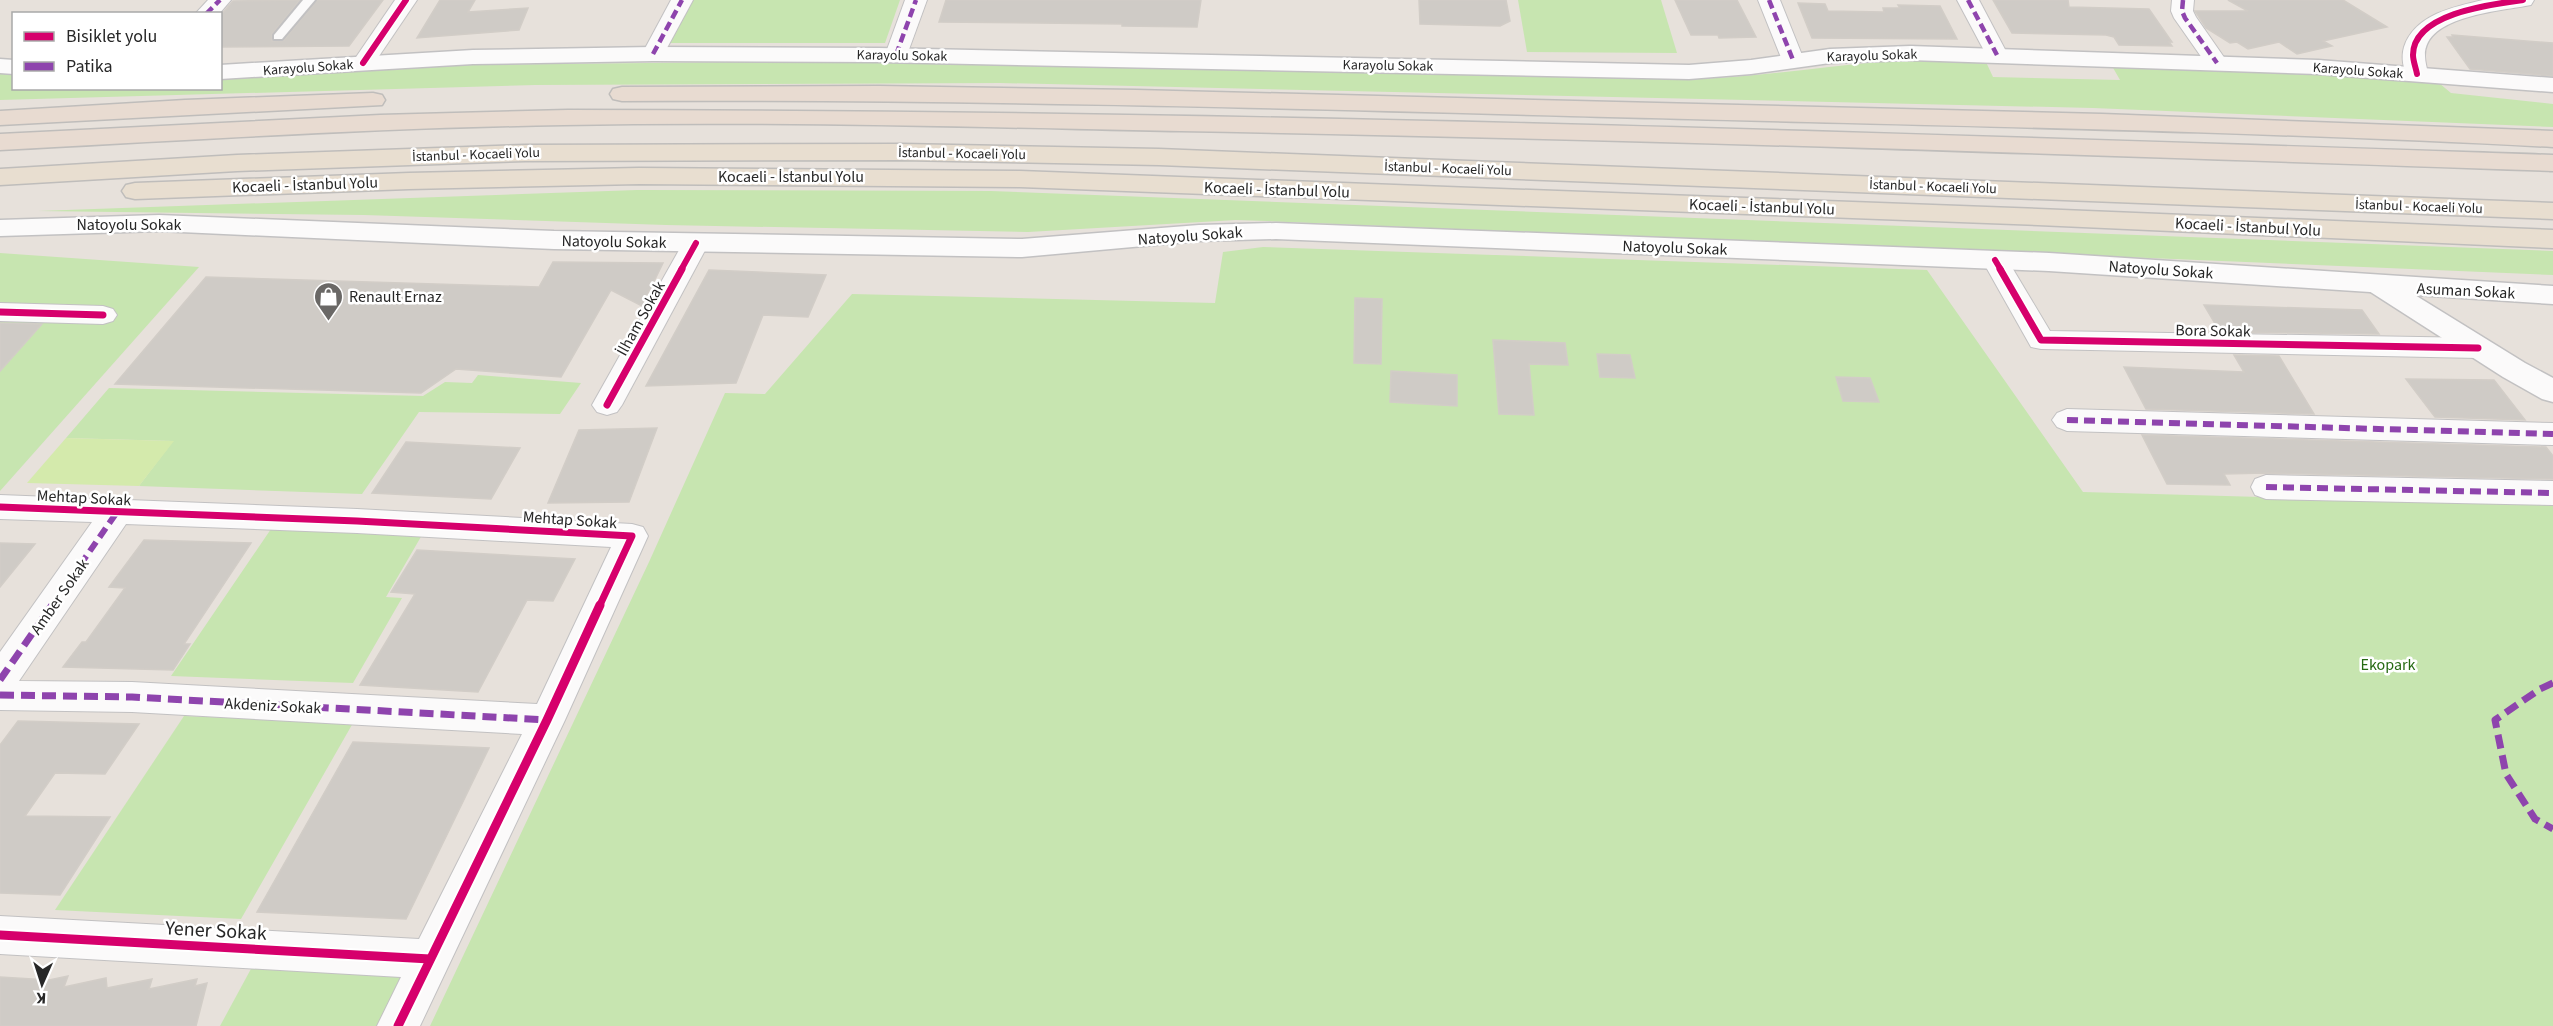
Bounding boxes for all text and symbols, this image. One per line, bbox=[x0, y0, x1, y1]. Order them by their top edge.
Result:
legend bbox=[12, 12, 222, 90]
text: Bisiklet yolu bbox=[66, 24, 157, 49]
street label: Karayolu Sokak bbox=[1826, 44, 1918, 68]
street label: Karayolu Sokak bbox=[856, 45, 948, 67]
text: Patika bbox=[66, 54, 113, 79]
street label: Karayolu Sokak bbox=[262, 55, 354, 81]
street label: Karayolu Sokak bbox=[1342, 55, 1434, 77]
street label: Karayolu Sokak bbox=[2312, 58, 2404, 84]
street label: İstanbul - Kocaeli Yolu bbox=[412, 143, 540, 167]
street label: İstanbul - Kocaeli Yolu bbox=[898, 143, 1026, 165]
street label: İstanbul - Kocaeli Yolu bbox=[1384, 157, 1512, 181]
street label: Kocaeli - İstanbul Yolu bbox=[718, 166, 864, 188]
street label: Kocaeli - İstanbul Yolu bbox=[232, 171, 378, 199]
street label: İstanbul - Kocaeli Yolu bbox=[1869, 175, 1997, 199]
street label: Kocaeli - İstanbul Yolu bbox=[1204, 176, 1350, 204]
street label: Kocaeli - İstanbul Yolu bbox=[1689, 193, 1835, 221]
street label: İstanbul - Kocaeli Yolu bbox=[2355, 195, 2483, 219]
street label: Kocaeli - İstanbul Yolu bbox=[2174, 212, 2321, 242]
street label: Natoyolu Sokak bbox=[76, 214, 182, 236]
street label: Natoyolu Sokak bbox=[1137, 221, 1243, 251]
street label: Natoyolu Sokak bbox=[561, 230, 667, 254]
street label: Natoyolu Sokak bbox=[1622, 235, 1728, 261]
street label: Natoyolu Sokak bbox=[2108, 255, 2214, 285]
street label: İlham Sokak bbox=[611, 277, 671, 360]
street label: Asuman Sokak bbox=[2416, 277, 2516, 305]
shop icon: Renault Ernaz bbox=[312, 280, 344, 322]
place label: Renault Ernaz bbox=[349, 286, 442, 308]
street label: Bora Sokak bbox=[2175, 319, 2251, 343]
street label: Mehtap Sokak bbox=[36, 485, 132, 511]
street label: Mehtap Sokak bbox=[522, 506, 618, 534]
street label: Amber Sokak bbox=[25, 554, 94, 639]
park label: Ekopark bbox=[2361, 654, 2416, 676]
street label: Akdeniz Sokak bbox=[224, 692, 322, 720]
street label: Yener Sokak bbox=[163, 914, 268, 948]
north arrow bbox=[12, 954, 72, 1014]
text: K bbox=[36, 987, 47, 1009]

